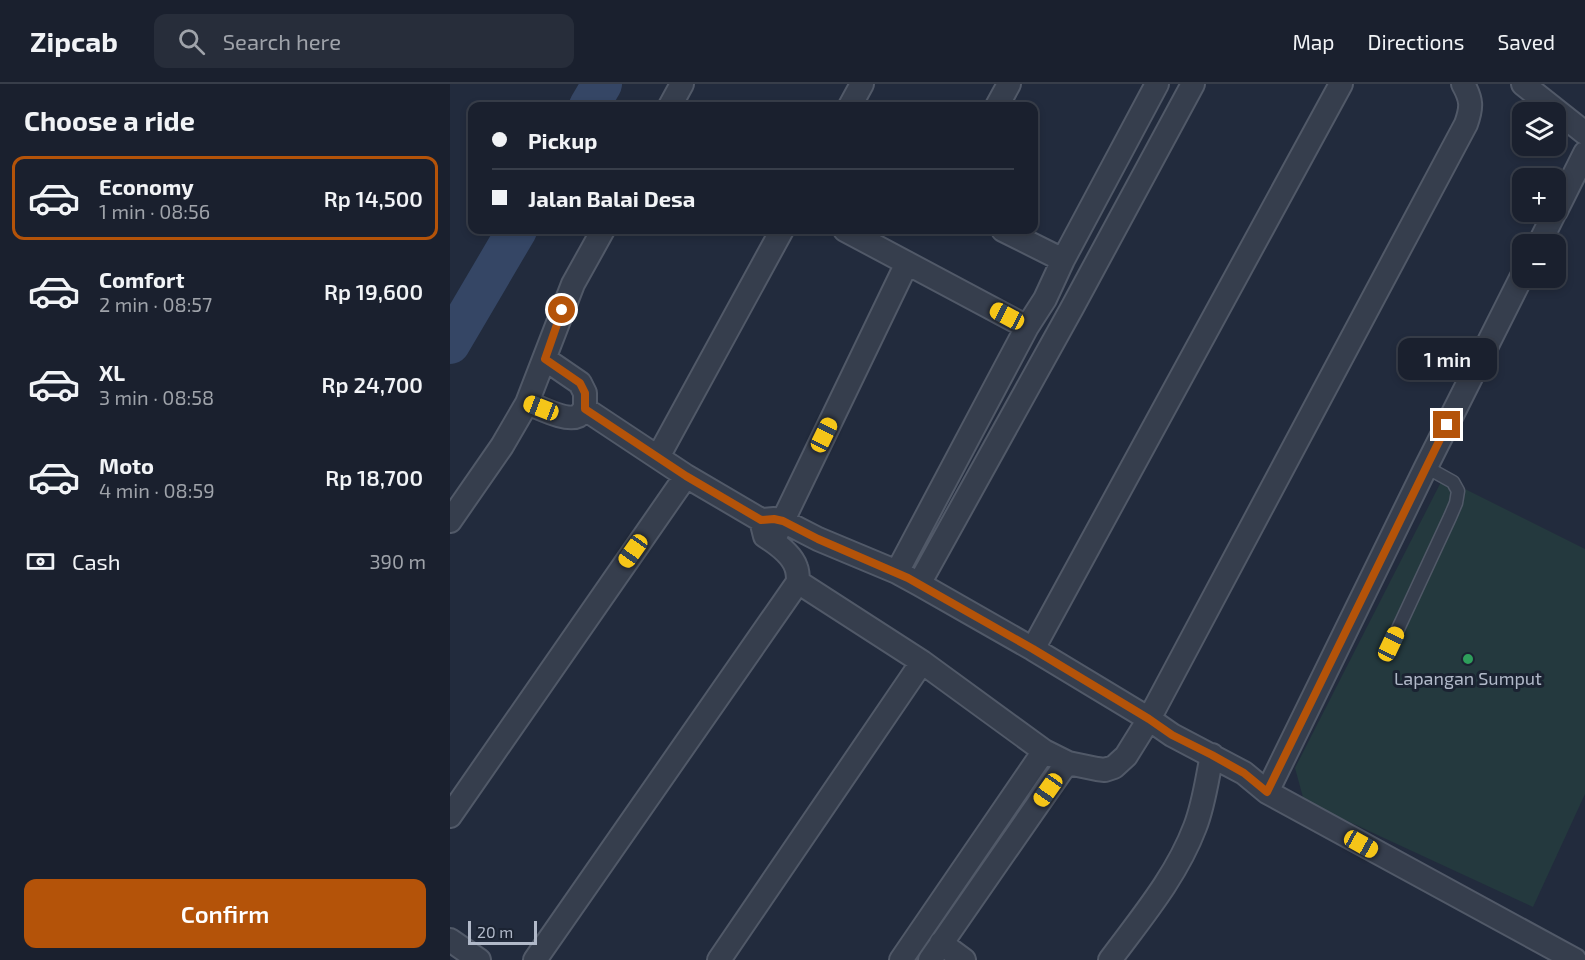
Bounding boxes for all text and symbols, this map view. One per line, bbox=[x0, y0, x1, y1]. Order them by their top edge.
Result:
search box bbox=[154, 14, 574, 68]
text: Zipcab bbox=[30, 24, 118, 58]
icon: search bbox=[175, 25, 208, 58]
text: Search here bbox=[223, 28, 341, 54]
text: Map bbox=[1292, 29, 1335, 54]
text: Directions bbox=[1368, 29, 1464, 54]
text: Saved bbox=[1497, 29, 1555, 54]
map controls bbox=[1512, 102, 1566, 288]
button: layers bbox=[1512, 102, 1566, 156]
text: Choose a ride bbox=[24, 104, 195, 136]
text: Pickup bbox=[528, 127, 597, 153]
button: + bbox=[1512, 168, 1566, 222]
icon: car bbox=[27, 171, 81, 225]
text: Economy bbox=[99, 173, 194, 199]
text: Rp 14,500 bbox=[324, 185, 423, 211]
text: Jalan Balai Desa bbox=[528, 185, 695, 211]
text: 1 min · 08:56 bbox=[99, 199, 210, 223]
button: − bbox=[1512, 234, 1566, 288]
icon: car bbox=[27, 264, 81, 318]
text: Comfort bbox=[99, 266, 184, 292]
text: Rp 19,600 bbox=[324, 278, 423, 304]
text: 2 min · 08:57 bbox=[99, 292, 212, 316]
route start bbox=[548, 296, 575, 323]
car bbox=[987, 300, 1027, 332]
callout: 1 min bbox=[1398, 338, 1496, 380]
text: 1 min bbox=[1424, 347, 1471, 371]
icon: car bbox=[27, 357, 81, 411]
text: XL bbox=[99, 359, 125, 385]
text: Rp 24,700 bbox=[322, 371, 423, 397]
text: 3 min · 08:58 bbox=[99, 385, 214, 409]
car bbox=[521, 393, 561, 423]
route end bbox=[1433, 411, 1460, 438]
car bbox=[808, 415, 840, 455]
icon: car bbox=[27, 450, 81, 504]
text: Moto bbox=[99, 452, 154, 478]
text: Rp 18,700 bbox=[325, 464, 423, 490]
text: 4 min · 08:59 bbox=[99, 478, 215, 502]
car bbox=[615, 531, 651, 571]
icon: cash bbox=[24, 545, 57, 578]
text: Cash bbox=[72, 548, 121, 574]
text: 390 m bbox=[369, 549, 426, 573]
car bbox=[1375, 624, 1407, 664]
marker: Lapangan Sumput bbox=[1461, 652, 1475, 666]
place label: Lapangan Sumput bbox=[1394, 667, 1542, 689]
car bbox=[1030, 770, 1066, 810]
car bbox=[1341, 827, 1381, 861]
button: Confirm bbox=[24, 879, 426, 948]
scale bar bbox=[468, 918, 537, 946]
text: 20 m bbox=[477, 922, 513, 941]

